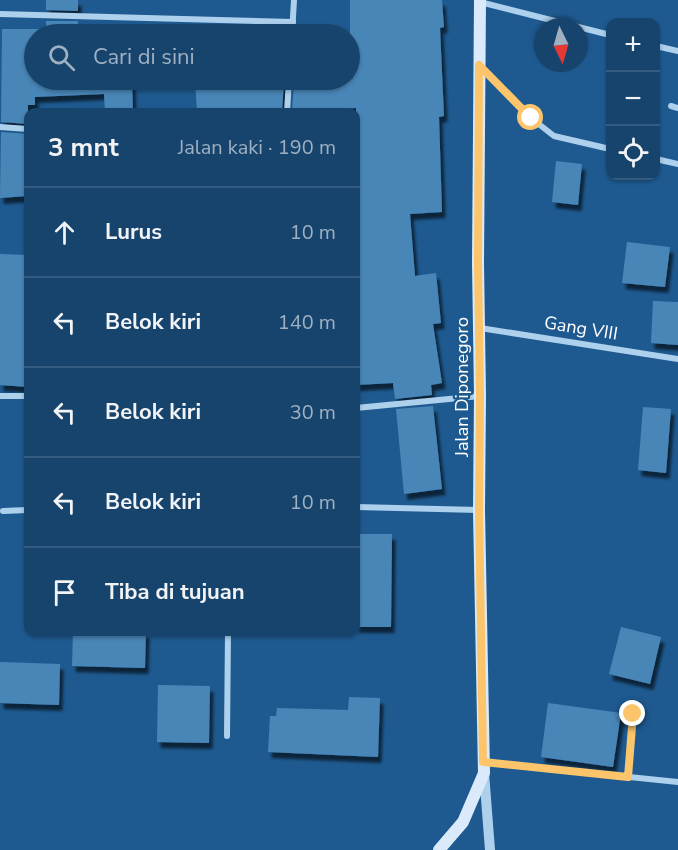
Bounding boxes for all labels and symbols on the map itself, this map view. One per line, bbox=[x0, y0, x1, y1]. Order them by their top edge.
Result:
north arrow bbox=[534, 18, 588, 72]
route start bbox=[517, 104, 543, 130]
street label: Gang VIII bbox=[542, 310, 620, 346]
street label: Jalan Diponegoro bbox=[450, 317, 474, 458]
route end bbox=[619, 700, 645, 726]

